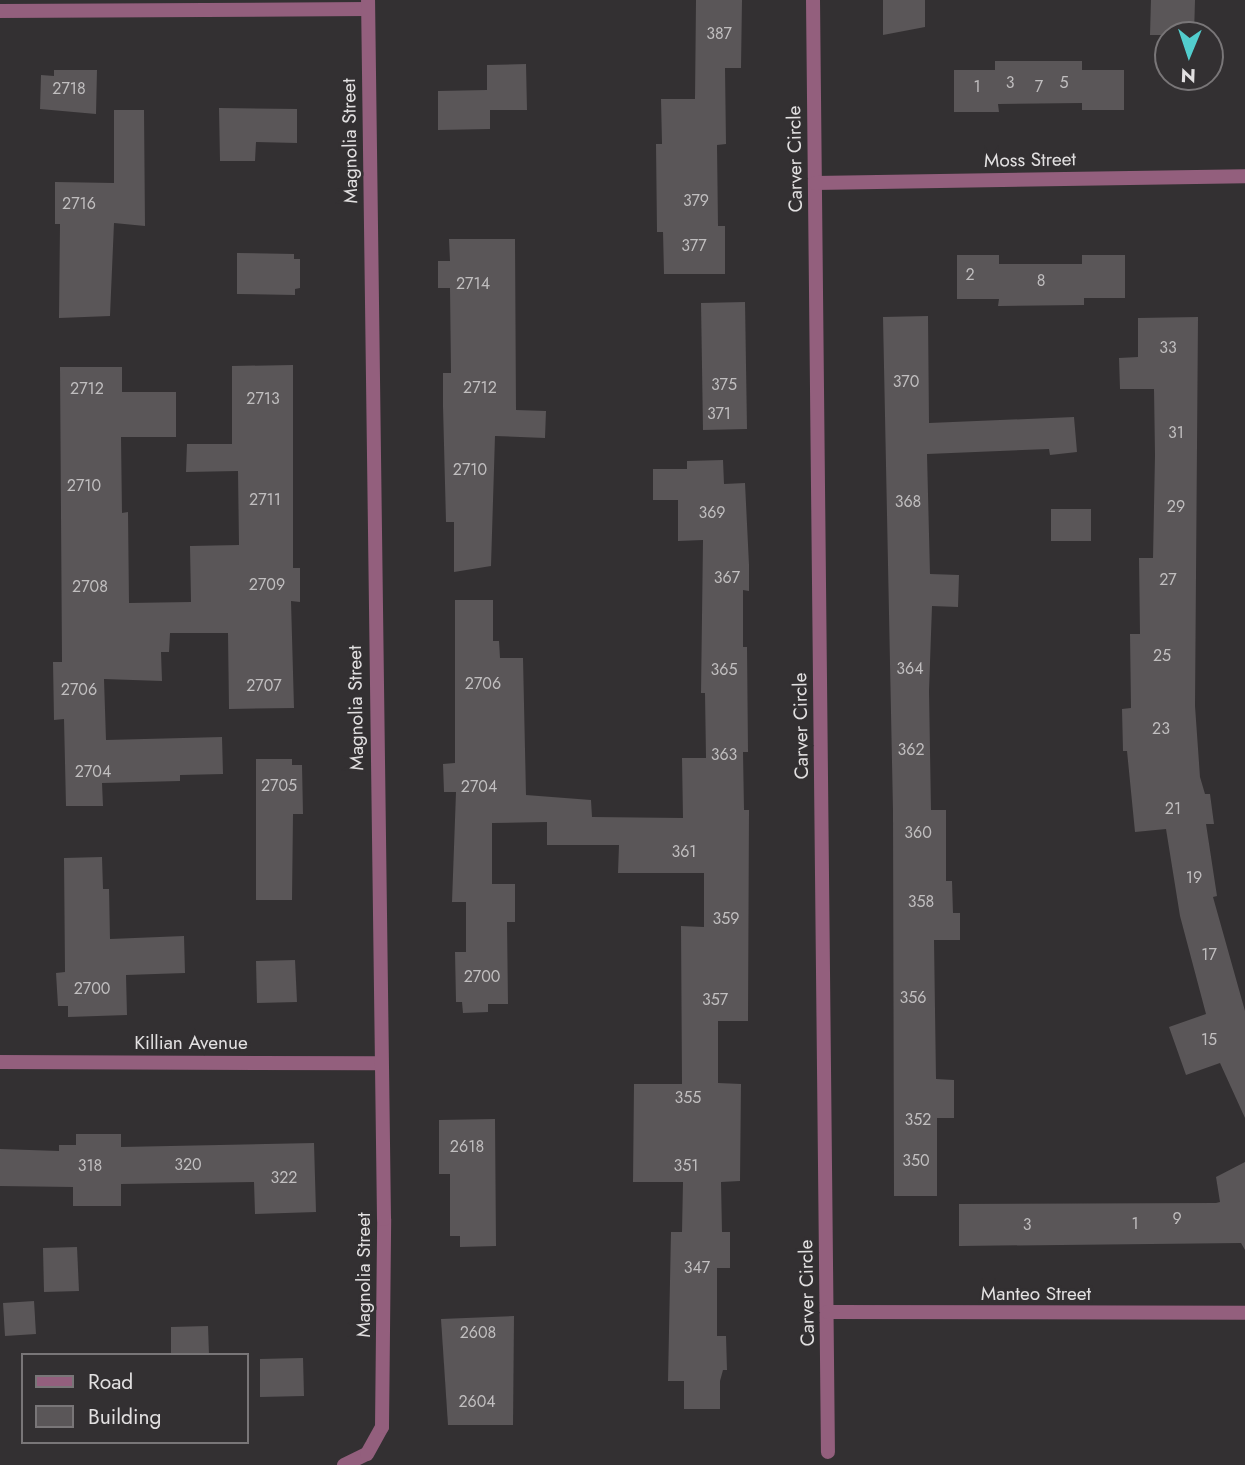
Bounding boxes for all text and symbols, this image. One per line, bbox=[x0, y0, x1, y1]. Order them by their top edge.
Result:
north arrow bbox=[1154, 21, 1224, 91]
house number: 387 bbox=[706, 24, 732, 44]
text: N bbox=[1180, 62, 1196, 89]
house number: 3 bbox=[1006, 73, 1014, 93]
house number: 5 bbox=[1059, 73, 1069, 93]
house number: 1 bbox=[973, 77, 981, 97]
house number: 7 bbox=[1035, 77, 1043, 97]
street label: Magnolia Street bbox=[338, 78, 362, 204]
house number: 2718 bbox=[52, 79, 86, 99]
street label: Carver Circle bbox=[783, 105, 807, 213]
street label: Moss Street bbox=[984, 148, 1076, 172]
house number: 379 bbox=[683, 191, 709, 211]
house number: 2716 bbox=[62, 194, 96, 214]
house number: 377 bbox=[681, 236, 707, 256]
house number: 2 bbox=[965, 265, 975, 285]
house number: 8 bbox=[1037, 271, 1045, 291]
house number: 2714 bbox=[456, 274, 490, 294]
house number: 33 bbox=[1159, 338, 1177, 358]
house number: 370 bbox=[893, 372, 919, 392]
house number: 375 bbox=[711, 375, 737, 395]
house number: 2712 bbox=[463, 378, 497, 398]
house number: 2712 bbox=[70, 379, 104, 399]
house number: 2713 bbox=[246, 389, 280, 409]
house number: 371 bbox=[707, 404, 731, 424]
house number: 31 bbox=[1168, 423, 1184, 443]
house number: 2710 bbox=[453, 460, 487, 480]
house number: 2710 bbox=[67, 476, 101, 496]
house number: 2711 bbox=[249, 490, 281, 510]
house number: 368 bbox=[895, 492, 921, 512]
house number: 29 bbox=[1167, 497, 1185, 517]
house number: 369 bbox=[698, 503, 726, 523]
house number: 367 bbox=[714, 568, 740, 588]
house number: 27 bbox=[1159, 570, 1177, 590]
house number: 2709 bbox=[249, 575, 285, 595]
house number: 2708 bbox=[72, 577, 108, 597]
street label: Magnolia Street bbox=[344, 645, 368, 771]
house number: 25 bbox=[1153, 646, 1171, 666]
house number: 364 bbox=[896, 659, 924, 679]
house number: 365 bbox=[711, 660, 737, 680]
street label: Carver Circle bbox=[789, 672, 813, 780]
house number: 2706 bbox=[465, 674, 501, 694]
house number: 2707 bbox=[246, 676, 282, 696]
house number: 2706 bbox=[61, 680, 97, 700]
house number: 23 bbox=[1152, 719, 1170, 739]
house number: 362 bbox=[897, 740, 925, 760]
house number: 363 bbox=[711, 745, 737, 765]
house number: 2704 bbox=[75, 762, 111, 782]
house number: 2705 bbox=[261, 776, 297, 796]
house number: 2704 bbox=[461, 777, 497, 797]
house number: 21 bbox=[1165, 799, 1181, 819]
house number: 360 bbox=[904, 823, 932, 843]
house number: 361 bbox=[671, 842, 697, 862]
house number: 19 bbox=[1186, 868, 1202, 888]
house number: 358 bbox=[908, 892, 934, 912]
house number: 359 bbox=[713, 909, 739, 929]
house number: 17 bbox=[1201, 945, 1217, 965]
house number: 2700 bbox=[464, 967, 500, 987]
house number: 2700 bbox=[74, 979, 110, 999]
house number: 356 bbox=[900, 988, 926, 1008]
house number: 357 bbox=[702, 990, 728, 1010]
house number: 15 bbox=[1201, 1030, 1217, 1050]
street label: Killian Avenue bbox=[134, 1032, 248, 1054]
house number: 355 bbox=[675, 1088, 701, 1108]
house number: 352 bbox=[905, 1110, 931, 1130]
house number: 2618 bbox=[450, 1137, 484, 1157]
house number: 350 bbox=[902, 1151, 930, 1171]
house number: 320 bbox=[174, 1155, 202, 1175]
house number: 318 bbox=[78, 1156, 102, 1176]
house number: 351 bbox=[674, 1156, 698, 1176]
house number: 322 bbox=[271, 1168, 297, 1188]
house number: 9 bbox=[1172, 1209, 1182, 1229]
street label: Magnolia Street bbox=[353, 1212, 375, 1338]
house number: 1 bbox=[1131, 1214, 1139, 1234]
house number: 3 bbox=[1023, 1215, 1031, 1235]
street label: Carver Circle bbox=[795, 1239, 819, 1347]
house number: 347 bbox=[684, 1258, 710, 1278]
street label: Manteo Street bbox=[981, 1283, 1091, 1305]
house number: 2608 bbox=[460, 1323, 496, 1343]
legend bbox=[21, 1353, 248, 1444]
text: Road bbox=[88, 1367, 133, 1397]
house number: 2604 bbox=[458, 1392, 496, 1412]
text: Building bbox=[88, 1402, 161, 1432]

